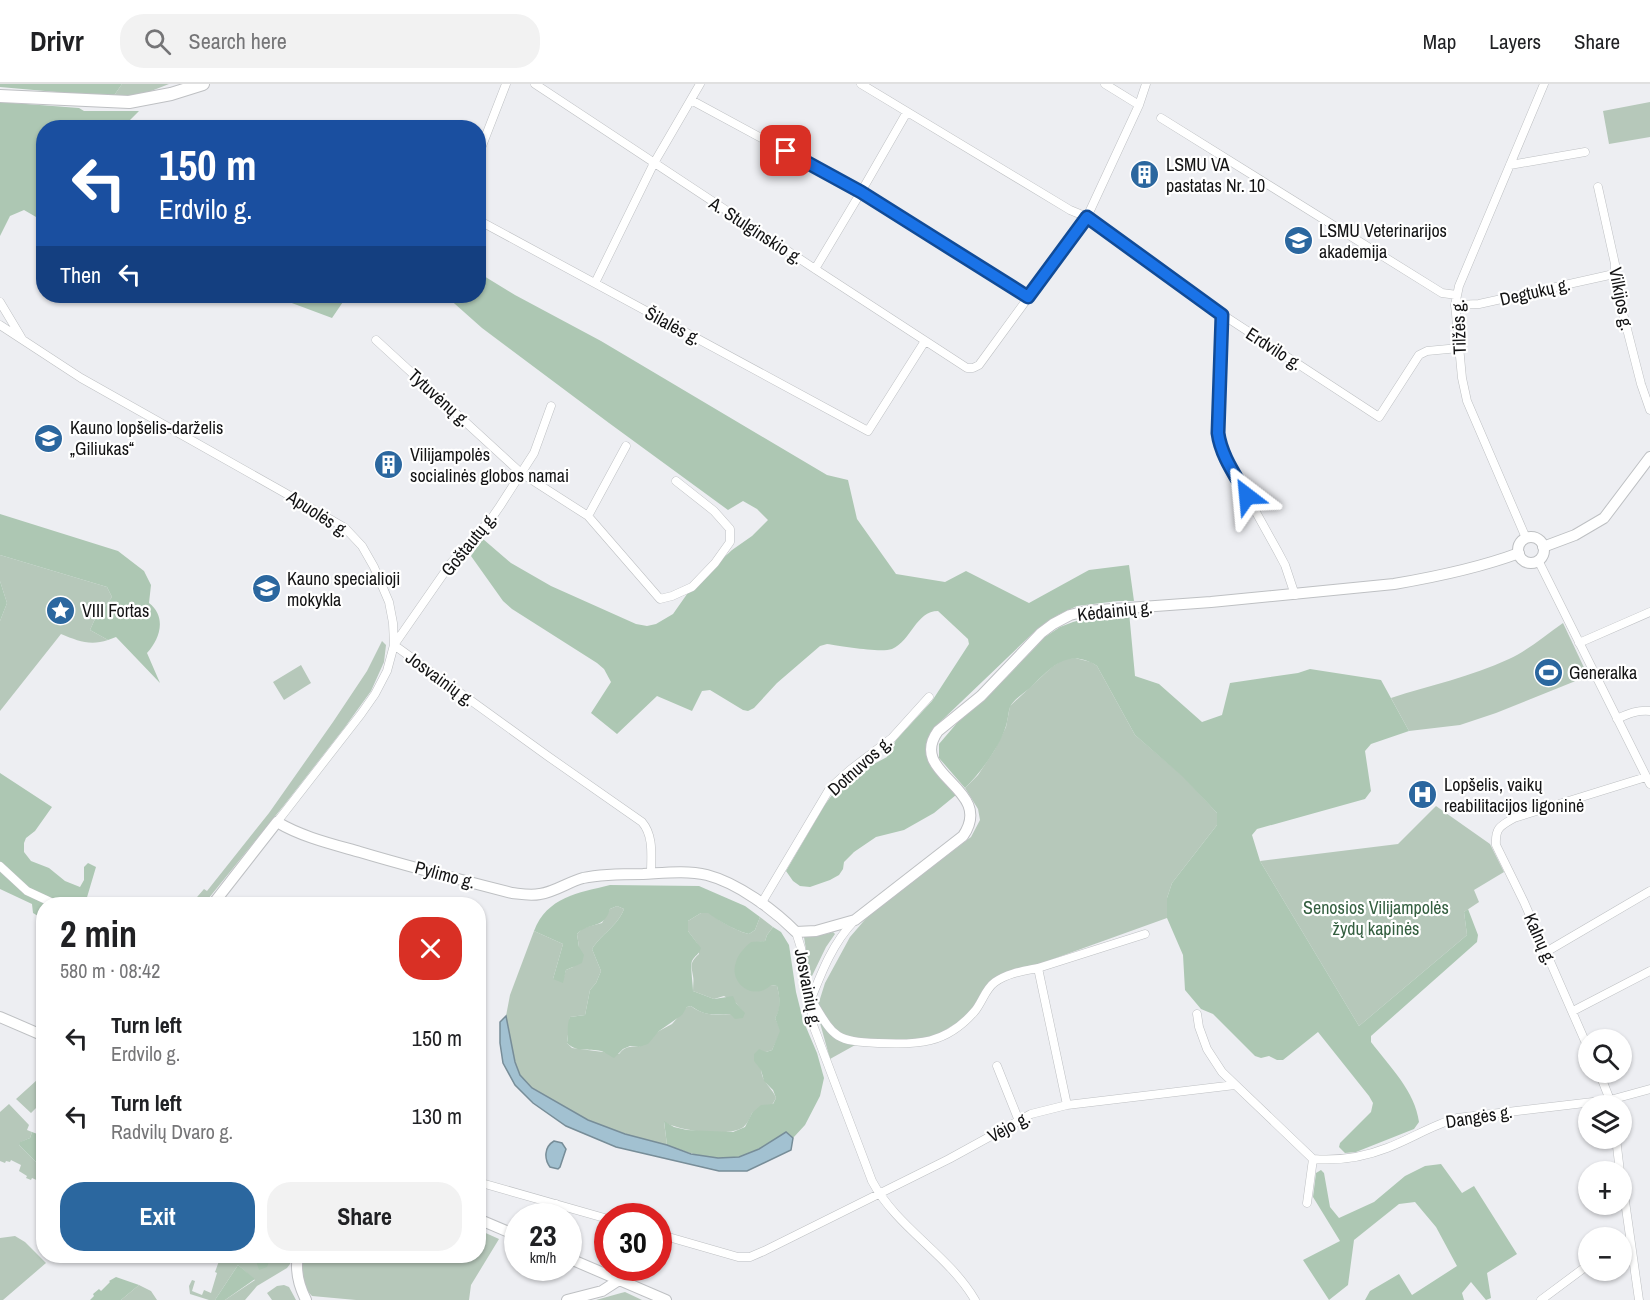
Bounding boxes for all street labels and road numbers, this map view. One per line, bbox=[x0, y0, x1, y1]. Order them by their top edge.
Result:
street label: A. Stulginskio g. bbox=[704, 190, 808, 270]
street label: Vilkijos g. bbox=[1603, 265, 1640, 333]
street label: Degtukų g. bbox=[1497, 271, 1572, 312]
street label: Tilžės g. bbox=[1445, 299, 1472, 355]
street label: Šilalės g. bbox=[641, 300, 706, 351]
street label: Erdvilo g. bbox=[1241, 321, 1307, 376]
street label: Tytuvėnų g. bbox=[403, 363, 476, 432]
street label: Apuolės g. bbox=[281, 484, 354, 543]
street label: Goštautų g. bbox=[435, 506, 502, 581]
street label: Kėdainių g. bbox=[1076, 594, 1154, 627]
street label: Josvainių g. bbox=[401, 645, 480, 712]
street label: Dotnuvos g. bbox=[822, 730, 897, 801]
street label: Pylimo g. bbox=[412, 854, 478, 895]
street label: Kalnų g. bbox=[1518, 909, 1563, 969]
street label: Josvainių g. bbox=[789, 946, 828, 1029]
street label: Dangės g. bbox=[1444, 1099, 1514, 1134]
street label: Vėjo g. bbox=[983, 1105, 1035, 1148]

